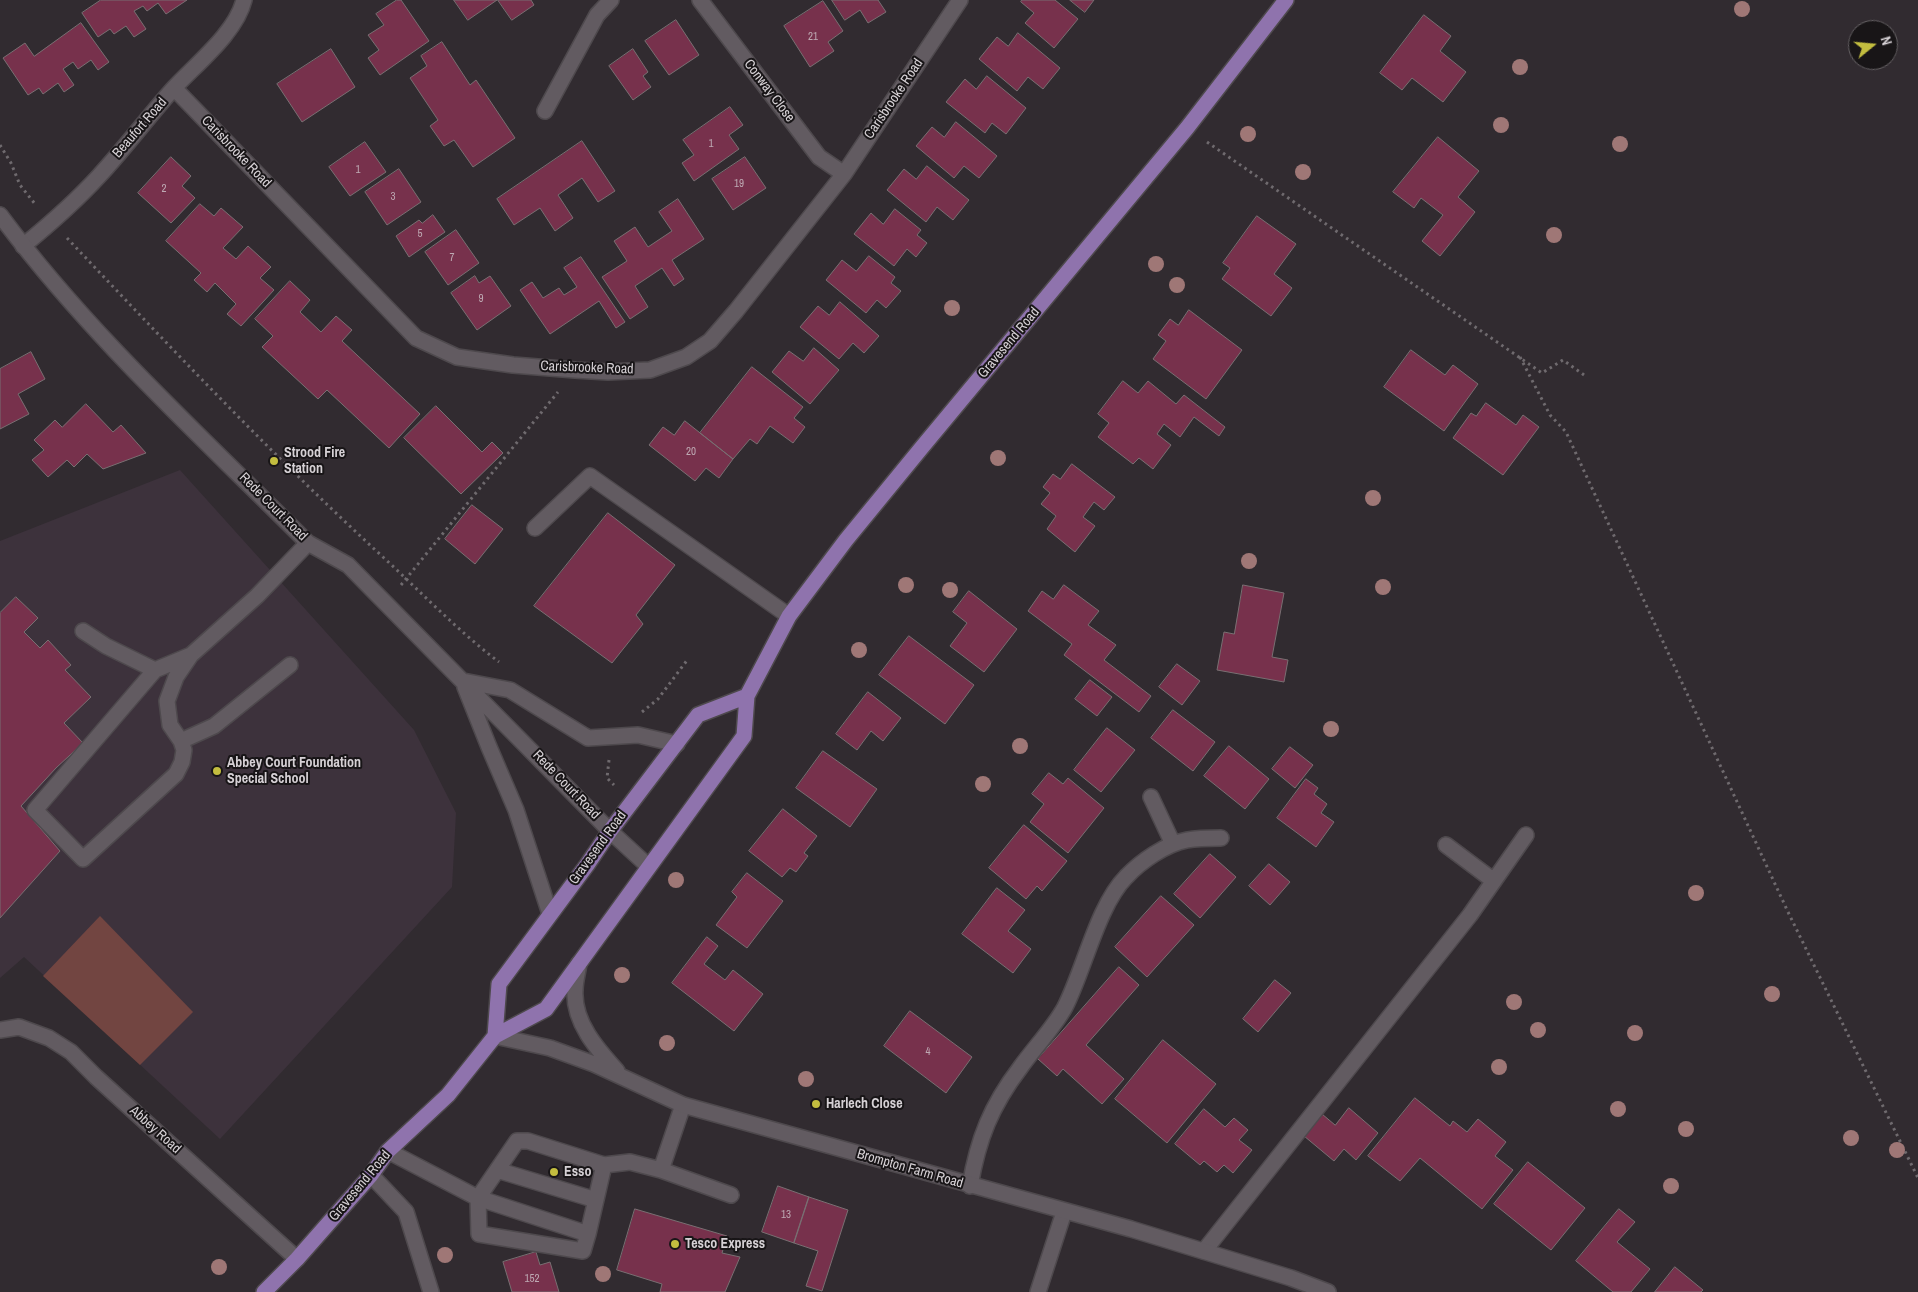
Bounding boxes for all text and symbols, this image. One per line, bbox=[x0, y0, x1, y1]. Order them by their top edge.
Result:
north arrow bbox=[1848, 20, 1898, 70]
house number: 21 bbox=[808, 30, 818, 44]
text: N bbox=[1877, 34, 1896, 47]
street label: Conway Close bbox=[740, 56, 798, 126]
street label: Carisbrooke Road bbox=[861, 56, 927, 142]
street label: Beaufort Road bbox=[109, 95, 171, 161]
street label: Carisbrooke Road bbox=[198, 113, 274, 191]
house number: 1 bbox=[708, 137, 714, 151]
house number: 1 bbox=[355, 163, 361, 177]
house number: 19 bbox=[734, 177, 744, 191]
house number: 2 bbox=[161, 182, 167, 196]
house number: 3 bbox=[390, 190, 396, 204]
house number: 5 bbox=[417, 227, 423, 241]
house number: 7 bbox=[449, 251, 455, 265]
house number: 9 bbox=[478, 292, 484, 306]
street label: Gravesend Road bbox=[975, 304, 1043, 382]
street label: Carisbrooke Road bbox=[540, 358, 634, 378]
place label: Strood Fire Station bbox=[284, 445, 345, 478]
house number: 20 bbox=[686, 445, 696, 459]
marker: Strood Fire Station bbox=[268, 455, 280, 467]
street label: Rede Court Road bbox=[235, 469, 311, 545]
street label: Rede Court Road bbox=[529, 747, 603, 823]
place label: Abbey Court Foundation Special School bbox=[227, 755, 361, 788]
marker: Abbey Court Foundation Special School bbox=[211, 765, 223, 777]
street label: Gravesend Road bbox=[566, 808, 630, 888]
house number: 4 bbox=[925, 1045, 931, 1059]
place label: Harlech Close bbox=[826, 1096, 903, 1112]
marker: Harlech Close bbox=[810, 1098, 822, 1110]
street label: Abbey Road bbox=[126, 1103, 184, 1157]
street label: Brompton Farm Road bbox=[855, 1146, 965, 1192]
street label: Gravesend Road bbox=[326, 1147, 394, 1225]
place label: Esso bbox=[564, 1164, 591, 1180]
marker: Esso bbox=[548, 1166, 560, 1178]
house number: 13 bbox=[781, 1208, 791, 1222]
place label: Tesco Express bbox=[685, 1236, 765, 1252]
marker: Tesco Express bbox=[669, 1238, 681, 1250]
house number: 152 bbox=[524, 1272, 540, 1286]

